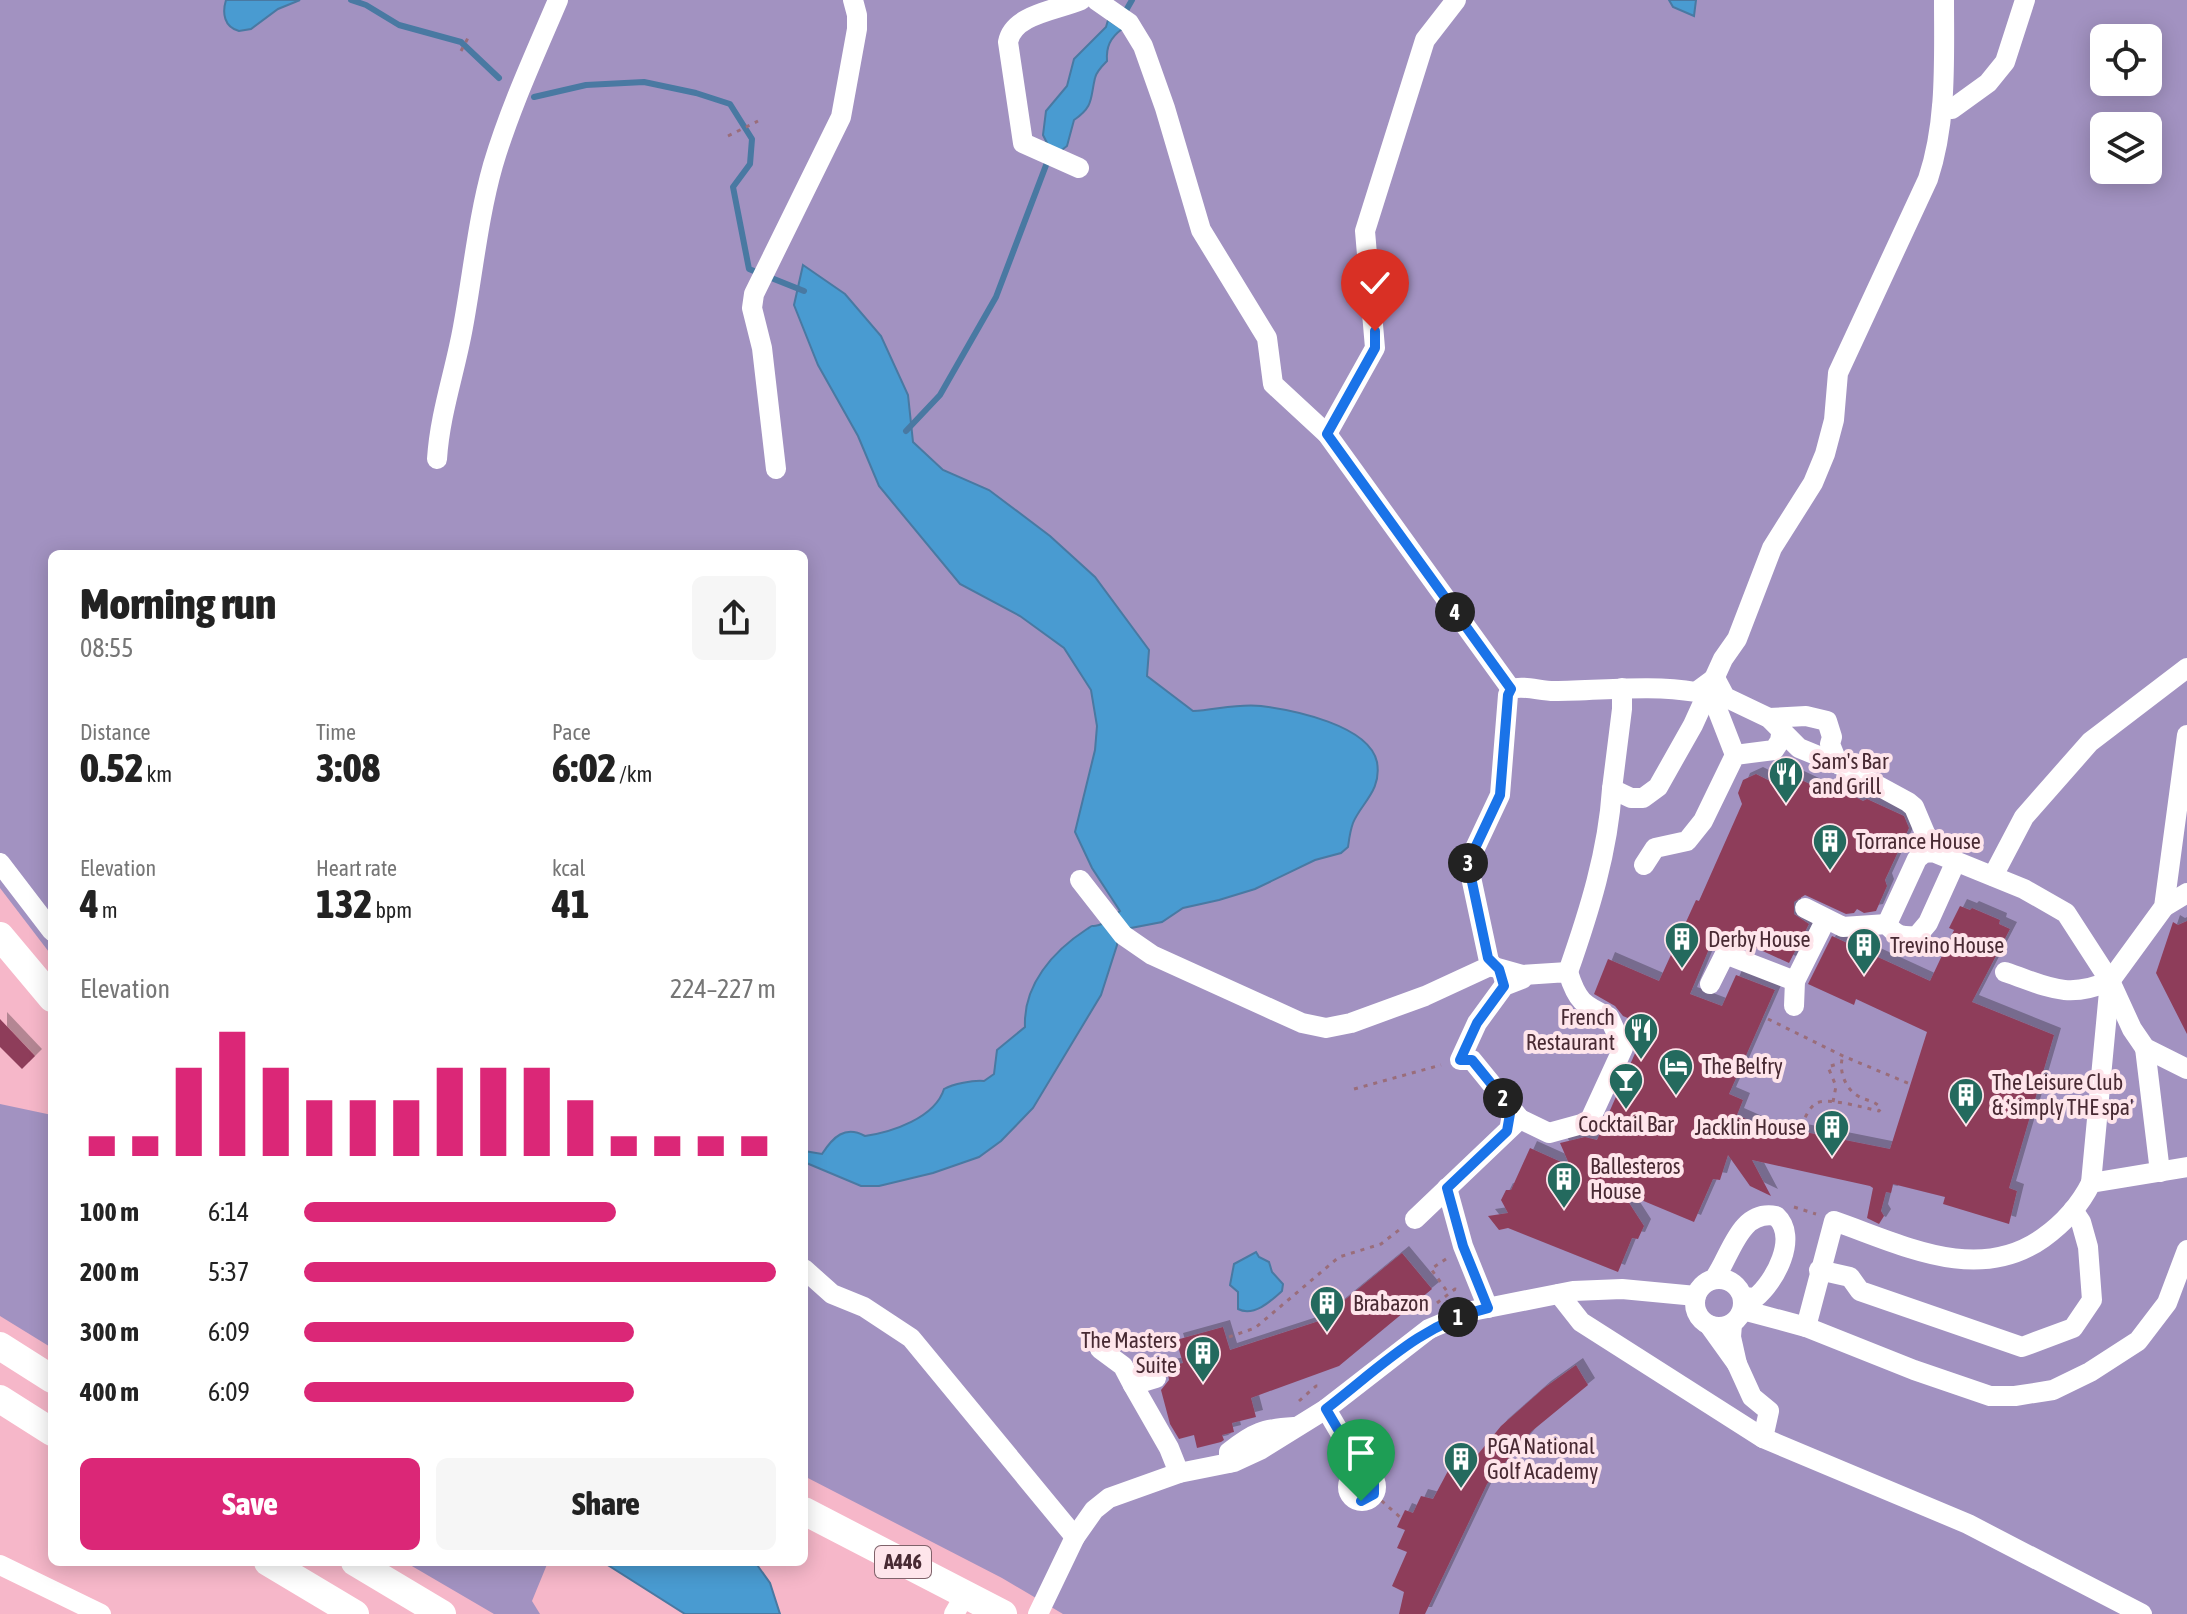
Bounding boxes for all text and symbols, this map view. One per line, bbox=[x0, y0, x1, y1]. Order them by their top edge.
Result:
map controls bbox=[2090, 24, 2162, 184]
button: locate bbox=[2090, 24, 2162, 96]
button: layers bbox=[2090, 112, 2162, 184]
pin bbox=[1341, 249, 1409, 331]
icon: check bbox=[1353, 261, 1397, 305]
button: share bbox=[692, 576, 776, 660]
text: Morning run bbox=[80, 578, 276, 628]
pin: 4 bbox=[1435, 592, 1475, 632]
text: 4 bbox=[1450, 599, 1460, 625]
text: 08:55 bbox=[80, 633, 134, 663]
text: Distance bbox=[80, 719, 151, 745]
text: Time bbox=[316, 719, 356, 745]
text: Pace bbox=[552, 719, 591, 745]
text: 0.52 bbox=[80, 745, 144, 790]
text: 3:08 bbox=[316, 745, 380, 790]
text: 6:02 bbox=[552, 745, 616, 790]
place label: Sam's Bar and Grill bbox=[1812, 748, 1889, 799]
restaurant icon: Sam's Bar and Grill bbox=[1767, 755, 1805, 805]
text: km bbox=[144, 761, 172, 787]
text: /km bbox=[616, 761, 652, 787]
building icon: Torrance House bbox=[1811, 822, 1849, 872]
place label: Torrance House bbox=[1856, 828, 1981, 854]
pin: 3 bbox=[1448, 843, 1488, 883]
text: 3 bbox=[1463, 850, 1473, 876]
text: Elevation bbox=[80, 855, 156, 881]
text: Heart rate bbox=[316, 855, 397, 881]
text: kcal bbox=[552, 855, 585, 881]
text: 4 bbox=[80, 881, 99, 926]
text: 132 bbox=[316, 881, 372, 926]
text: 41 bbox=[552, 881, 590, 926]
text: m bbox=[99, 897, 118, 923]
text: bpm bbox=[372, 897, 412, 923]
building icon: Derby House bbox=[1663, 920, 1701, 970]
place label: Derby House bbox=[1708, 926, 1811, 952]
building icon: Trevino House bbox=[1845, 926, 1883, 976]
place label: Trevino House bbox=[1890, 932, 2004, 958]
text: Elevation bbox=[80, 974, 170, 1004]
text: 224–227 m bbox=[670, 974, 776, 1004]
place label: French Restaurant bbox=[1526, 1004, 1615, 1055]
restaurant icon: French Restaurant bbox=[1622, 1011, 1660, 1061]
hotel icon: The Belfry bbox=[1657, 1047, 1695, 1097]
place label: The Belfry bbox=[1702, 1053, 1783, 1079]
bar icon: Cocktail Bar bbox=[1607, 1061, 1645, 1111]
place label: The Leisure Club & 'simply THE spa' bbox=[1992, 1069, 2134, 1120]
building icon: The Leisure Club & 'simply THE spa' bbox=[1947, 1076, 1985, 1126]
pin: 2 bbox=[1483, 1078, 1523, 1118]
text: 2 bbox=[1498, 1085, 1508, 1111]
building icon: Jacklin House bbox=[1813, 1108, 1851, 1158]
place label: Cocktail Bar bbox=[1578, 1111, 1674, 1137]
place label: Jacklin House bbox=[1695, 1114, 1806, 1140]
place label: Ballesteros House bbox=[1590, 1153, 1681, 1204]
building icon: Ballesteros House bbox=[1545, 1160, 1583, 1210]
text: 100 m bbox=[80, 1197, 139, 1227]
text: 6:14 bbox=[208, 1197, 249, 1227]
text: 200 m bbox=[80, 1257, 139, 1287]
text: 5:37 bbox=[208, 1257, 249, 1287]
building icon: Brabazon bbox=[1308, 1284, 1346, 1334]
place label: Brabazon bbox=[1353, 1290, 1429, 1316]
pin: 1 bbox=[1438, 1297, 1478, 1337]
text: 1 bbox=[1453, 1304, 1463, 1330]
text: 300 m bbox=[80, 1317, 139, 1347]
text: 6:09 bbox=[208, 1317, 250, 1347]
place label: The Masters Suite bbox=[1081, 1327, 1177, 1378]
building icon: The Masters Suite bbox=[1184, 1334, 1222, 1384]
text: 400 m bbox=[80, 1377, 139, 1407]
text: 6:09 bbox=[208, 1377, 250, 1407]
pin bbox=[1327, 1419, 1395, 1501]
icon: arrive bbox=[1339, 1431, 1383, 1475]
place label: PGA National Golf Academy bbox=[1487, 1433, 1598, 1484]
building icon: PGA National Golf Academy bbox=[1442, 1440, 1480, 1490]
button: Save bbox=[80, 1458, 420, 1550]
button: Share bbox=[436, 1458, 776, 1550]
road number: A446 bbox=[875, 1546, 931, 1578]

